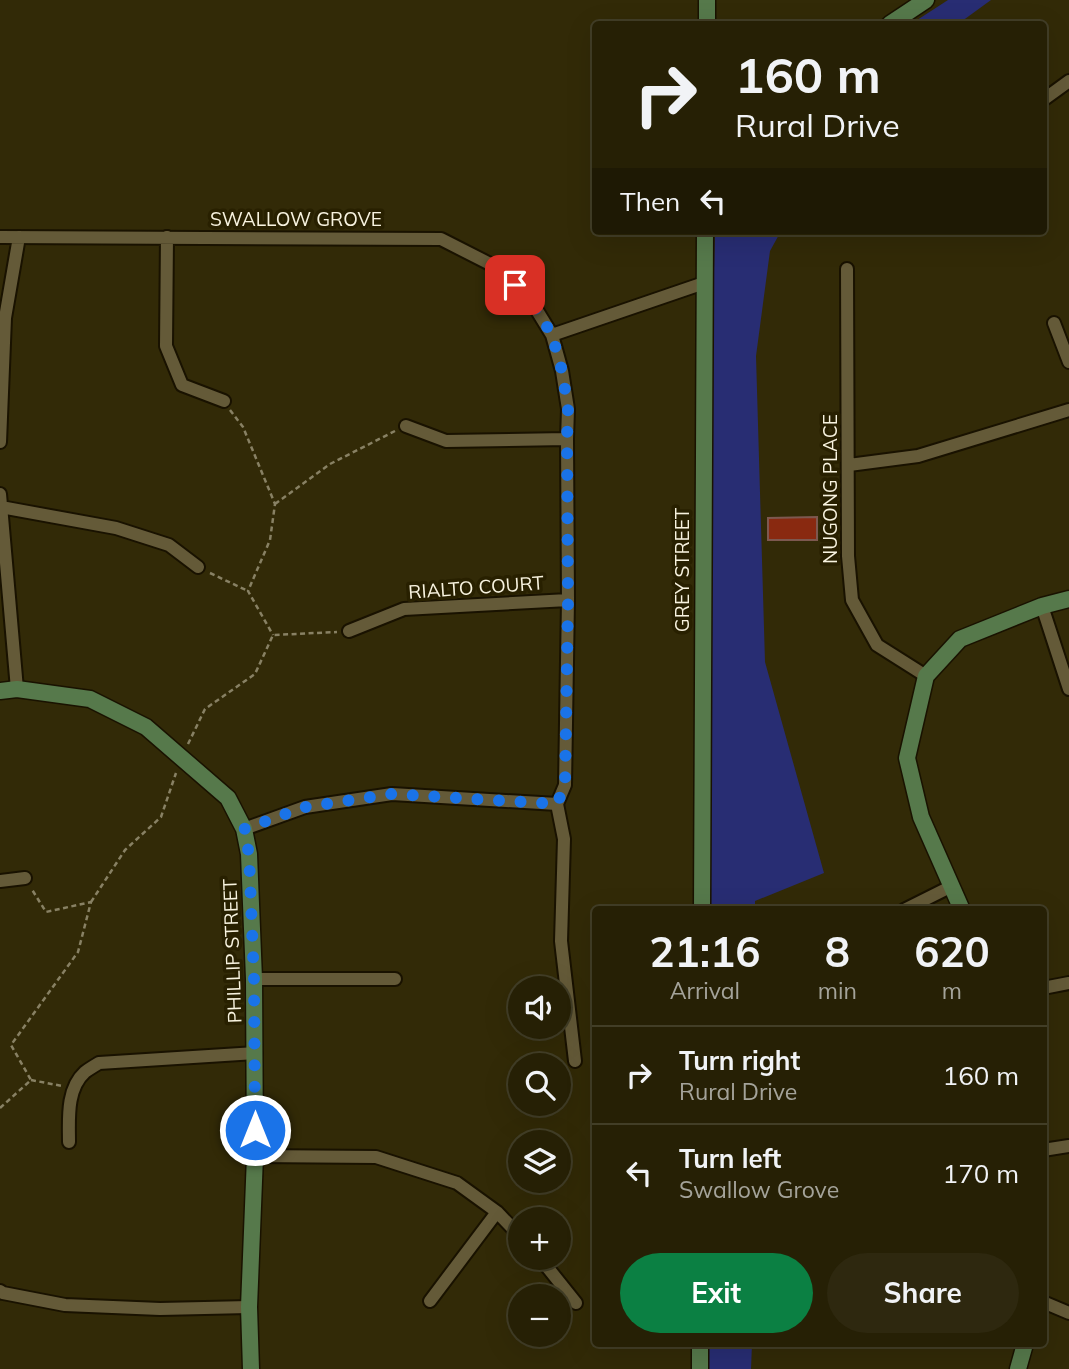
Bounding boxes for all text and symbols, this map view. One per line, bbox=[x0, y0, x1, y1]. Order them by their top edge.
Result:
text: 160 m bbox=[735, 44, 881, 105]
icon: right bbox=[620, 49, 711, 140]
text: Rural Drive bbox=[735, 105, 900, 145]
icon: left bbox=[694, 182, 732, 220]
text: Then bbox=[620, 185, 680, 218]
street label: SWALLOW GROVE bbox=[210, 207, 382, 231]
pin bbox=[485, 255, 545, 315]
icon: arrive bbox=[496, 266, 534, 304]
street label: NUGONG PLACE bbox=[818, 414, 842, 564]
street label: GREY STREET bbox=[670, 507, 694, 632]
street label: RIALTO COURT bbox=[408, 570, 545, 604]
street label: PHILLIP STREET bbox=[217, 878, 247, 1024]
text: 21:16 bbox=[649, 925, 760, 978]
text: 8 bbox=[825, 925, 850, 978]
text: 620 bbox=[914, 925, 990, 978]
map controls bbox=[508, 976, 571, 1347]
button: sound bbox=[508, 976, 571, 1039]
text: Arrival bbox=[670, 976, 740, 1005]
text: min bbox=[818, 976, 857, 1005]
text: m bbox=[942, 976, 962, 1005]
text: Turn right bbox=[679, 1044, 800, 1077]
button: search bbox=[508, 1053, 571, 1116]
icon: right bbox=[620, 1056, 658, 1094]
text: 160 m bbox=[943, 1059, 1019, 1092]
text: Rural Drive bbox=[679, 1077, 797, 1106]
position arrow bbox=[218, 1093, 292, 1167]
button: layers bbox=[508, 1130, 571, 1193]
text: Turn left bbox=[679, 1142, 781, 1175]
icon: left bbox=[620, 1154, 658, 1192]
text: 170 m bbox=[943, 1157, 1019, 1190]
text: Swallow Grove bbox=[679, 1175, 839, 1204]
button: + bbox=[508, 1207, 571, 1270]
button: Exit bbox=[620, 1253, 813, 1333]
button: Share bbox=[827, 1253, 1019, 1333]
button: − bbox=[508, 1284, 571, 1347]

